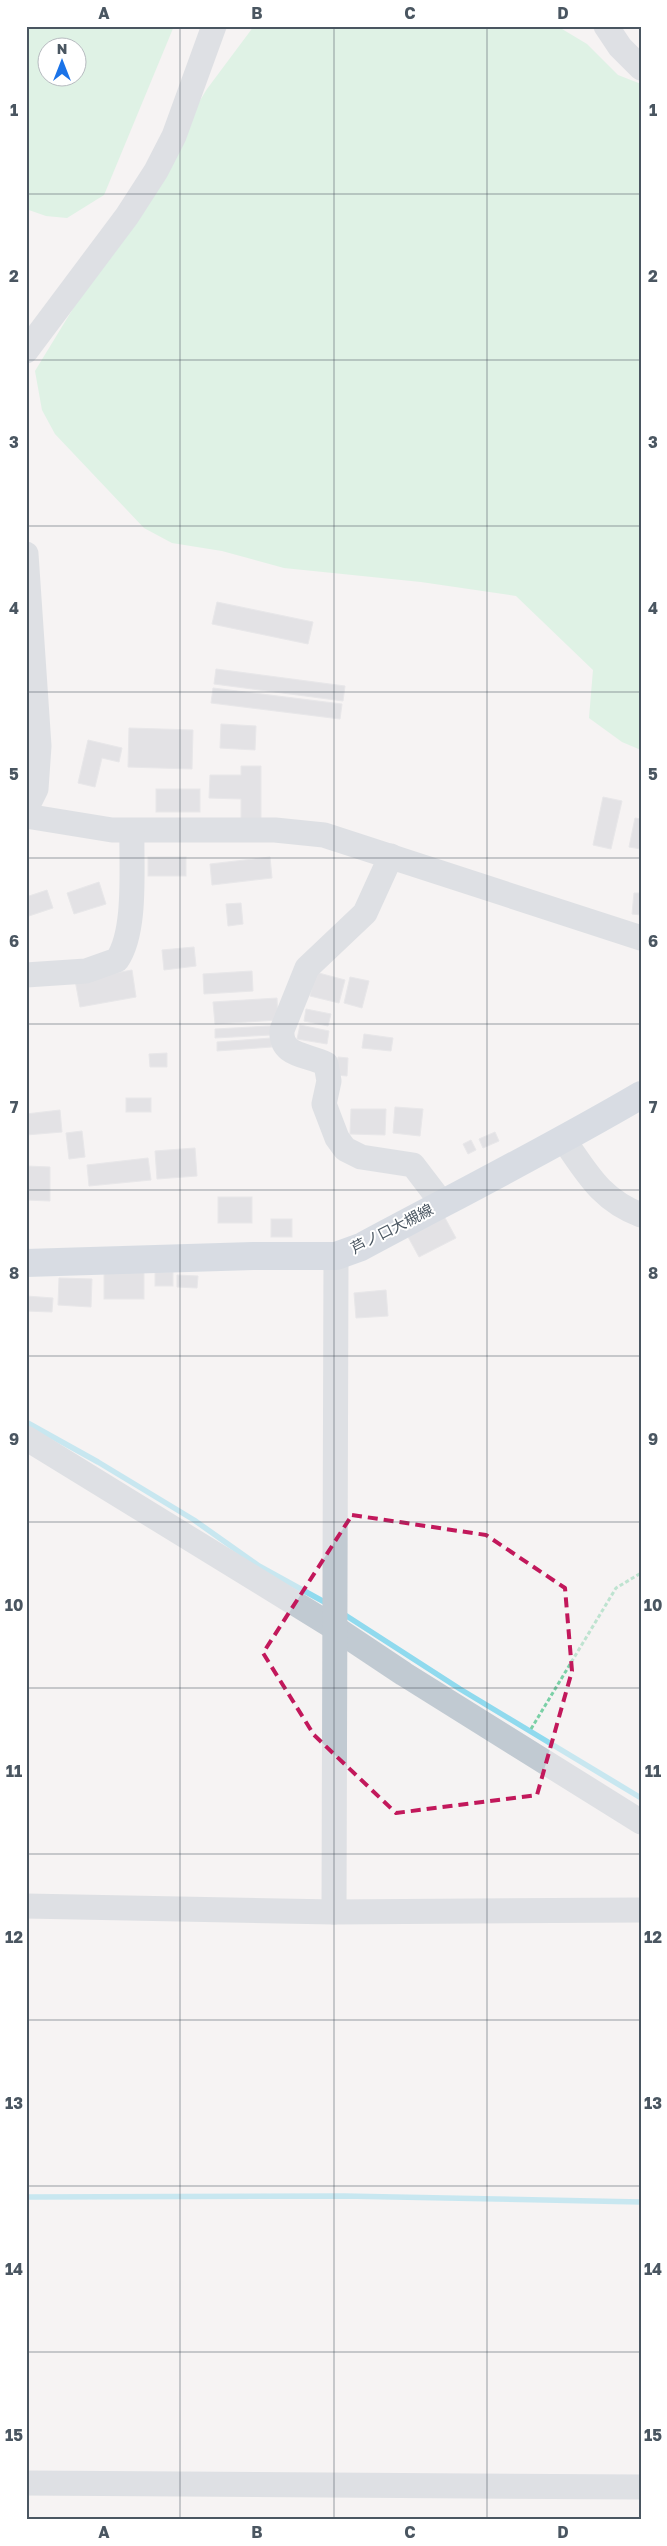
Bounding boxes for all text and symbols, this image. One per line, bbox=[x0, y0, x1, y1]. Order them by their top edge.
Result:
text: A bbox=[98, 3, 110, 23]
text: B bbox=[251, 3, 263, 23]
text: C bbox=[404, 3, 416, 23]
text: D bbox=[557, 3, 569, 23]
north arrow bbox=[38, 38, 88, 88]
text: N bbox=[57, 40, 67, 57]
text: 1 bbox=[10, 100, 18, 120]
text: 1 bbox=[649, 100, 657, 120]
text: 2 bbox=[9, 266, 19, 286]
text: 2 bbox=[648, 266, 658, 286]
text: 3 bbox=[9, 432, 19, 452]
text: 3 bbox=[648, 432, 658, 452]
text: 4 bbox=[9, 598, 19, 618]
text: 4 bbox=[648, 598, 658, 618]
text: 5 bbox=[9, 764, 19, 784]
text: 5 bbox=[648, 764, 658, 784]
text: 6 bbox=[9, 931, 19, 951]
text: 6 bbox=[648, 931, 658, 951]
text: 7 bbox=[10, 1097, 19, 1117]
text: 7 bbox=[649, 1097, 658, 1117]
street label: 芦ノ口大槻線 bbox=[347, 1200, 436, 1257]
text: 8 bbox=[9, 1263, 19, 1283]
text: 8 bbox=[648, 1263, 658, 1283]
text: 9 bbox=[9, 1429, 19, 1449]
text: 9 bbox=[648, 1429, 658, 1449]
text: 10 bbox=[5, 1595, 23, 1615]
text: 10 bbox=[644, 1595, 662, 1615]
text: 11 bbox=[6, 1761, 22, 1781]
text: 11 bbox=[645, 1761, 661, 1781]
text: 12 bbox=[5, 1927, 23, 1947]
text: 12 bbox=[644, 1927, 662, 1947]
text: 13 bbox=[5, 2093, 23, 2113]
text: 13 bbox=[644, 2093, 662, 2113]
text: 14 bbox=[5, 2259, 23, 2279]
text: 14 bbox=[644, 2259, 662, 2279]
text: 15 bbox=[5, 2425, 23, 2445]
text: 15 bbox=[644, 2425, 662, 2445]
text: A bbox=[98, 2522, 110, 2542]
text: B bbox=[251, 2522, 263, 2542]
text: C bbox=[404, 2522, 416, 2542]
text: D bbox=[557, 2522, 569, 2542]

